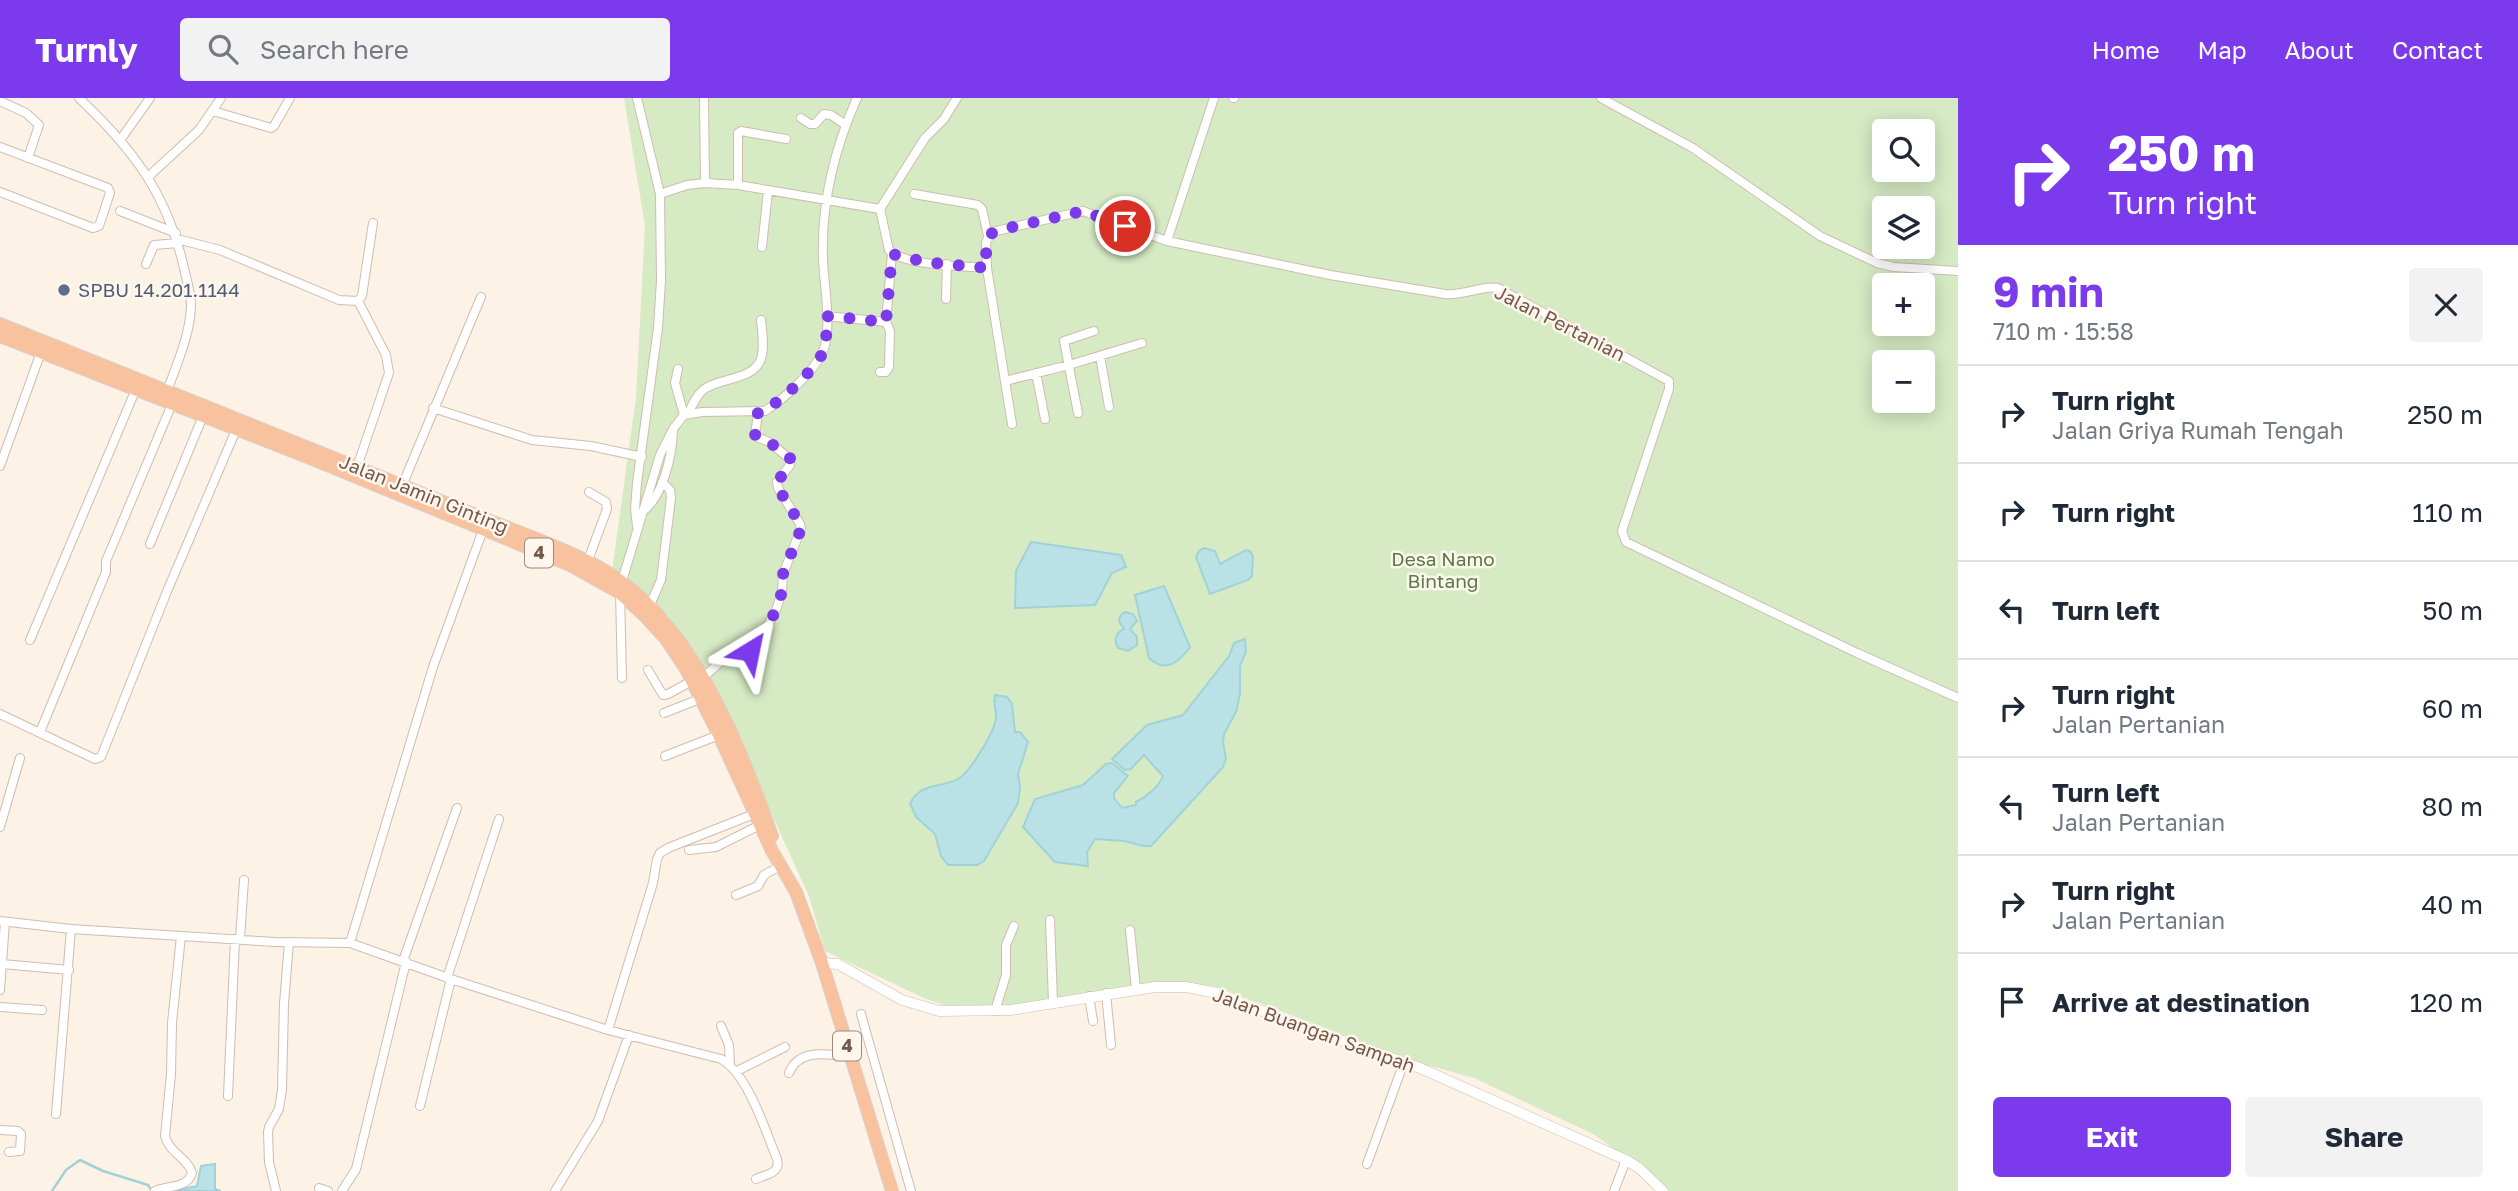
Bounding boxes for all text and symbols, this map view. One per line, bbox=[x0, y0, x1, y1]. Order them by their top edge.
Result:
search box bbox=[180, 18, 670, 81]
text: Turnly bbox=[35, 30, 138, 69]
icon: search bbox=[204, 30, 242, 68]
text: Search here bbox=[260, 34, 409, 65]
text: Home bbox=[2092, 35, 2160, 64]
text: Map bbox=[2198, 35, 2247, 64]
text: About bbox=[2285, 35, 2354, 64]
text: Contact bbox=[2392, 35, 2483, 64]
map controls bbox=[1872, 119, 1935, 413]
button: search bbox=[1872, 119, 1935, 182]
text: 250 m bbox=[2108, 123, 2255, 182]
icon: right bbox=[1993, 126, 2084, 217]
text: Turn right bbox=[2108, 183, 2257, 221]
pin bbox=[1095, 196, 1155, 256]
button: layers bbox=[1872, 196, 1935, 259]
icon: arrive bbox=[1106, 207, 1144, 245]
text: 9 min bbox=[1993, 266, 2104, 316]
button: close bbox=[2409, 268, 2483, 342]
button: + bbox=[1872, 273, 1935, 336]
place label: SPBU 14.201.1144 bbox=[78, 278, 240, 301]
street label: Jalan Pertanian bbox=[1491, 280, 1629, 365]
marker: SPBU 14.201.1144 bbox=[56, 282, 72, 298]
text: 710 m · 15:58 bbox=[1993, 317, 2134, 345]
button: − bbox=[1872, 350, 1935, 413]
text: Turn right bbox=[2052, 385, 2175, 416]
icon: right bbox=[1993, 395, 2031, 433]
text: 250 m bbox=[2407, 399, 2483, 430]
text: Jalan Griya Rumah Tengah bbox=[2052, 416, 2344, 444]
street label: Jalan Jamin Ginting bbox=[336, 449, 512, 538]
icon: right bbox=[1993, 493, 2031, 531]
text: Turn right bbox=[2052, 497, 2175, 528]
text: 110 m bbox=[2412, 497, 2483, 528]
road number: 4 bbox=[525, 538, 553, 568]
park label: Desa Namo Bintang bbox=[1391, 547, 1495, 592]
icon: left bbox=[1993, 591, 2031, 629]
text: Turn left bbox=[2052, 595, 2160, 626]
text: 50 m bbox=[2422, 595, 2483, 626]
position arrow bbox=[713, 614, 787, 688]
text: Turn right bbox=[2052, 679, 2175, 710]
icon: right bbox=[1993, 689, 2031, 727]
text: 60 m bbox=[2422, 693, 2483, 724]
text: Jalan Pertanian bbox=[2052, 710, 2225, 738]
text: Turn left bbox=[2052, 777, 2160, 808]
icon: left bbox=[1993, 787, 2031, 825]
text: 80 m bbox=[2422, 791, 2483, 822]
text: Jalan Pertanian bbox=[2052, 808, 2225, 836]
text: Turn right bbox=[2052, 875, 2175, 906]
icon: right bbox=[1993, 885, 2031, 923]
text: 40 m bbox=[2422, 889, 2483, 920]
text: Jalan Pertanian bbox=[2052, 906, 2225, 934]
street label: Jalan Buangan Sampah bbox=[1210, 982, 1419, 1077]
icon: arrive bbox=[1993, 983, 2031, 1021]
text: Arrive at destination bbox=[2052, 987, 2310, 1018]
text: 120 m bbox=[2410, 987, 2483, 1018]
road number: 4 bbox=[833, 1031, 861, 1060]
button: Exit bbox=[1993, 1097, 2231, 1177]
button: Share bbox=[2245, 1097, 2483, 1177]

